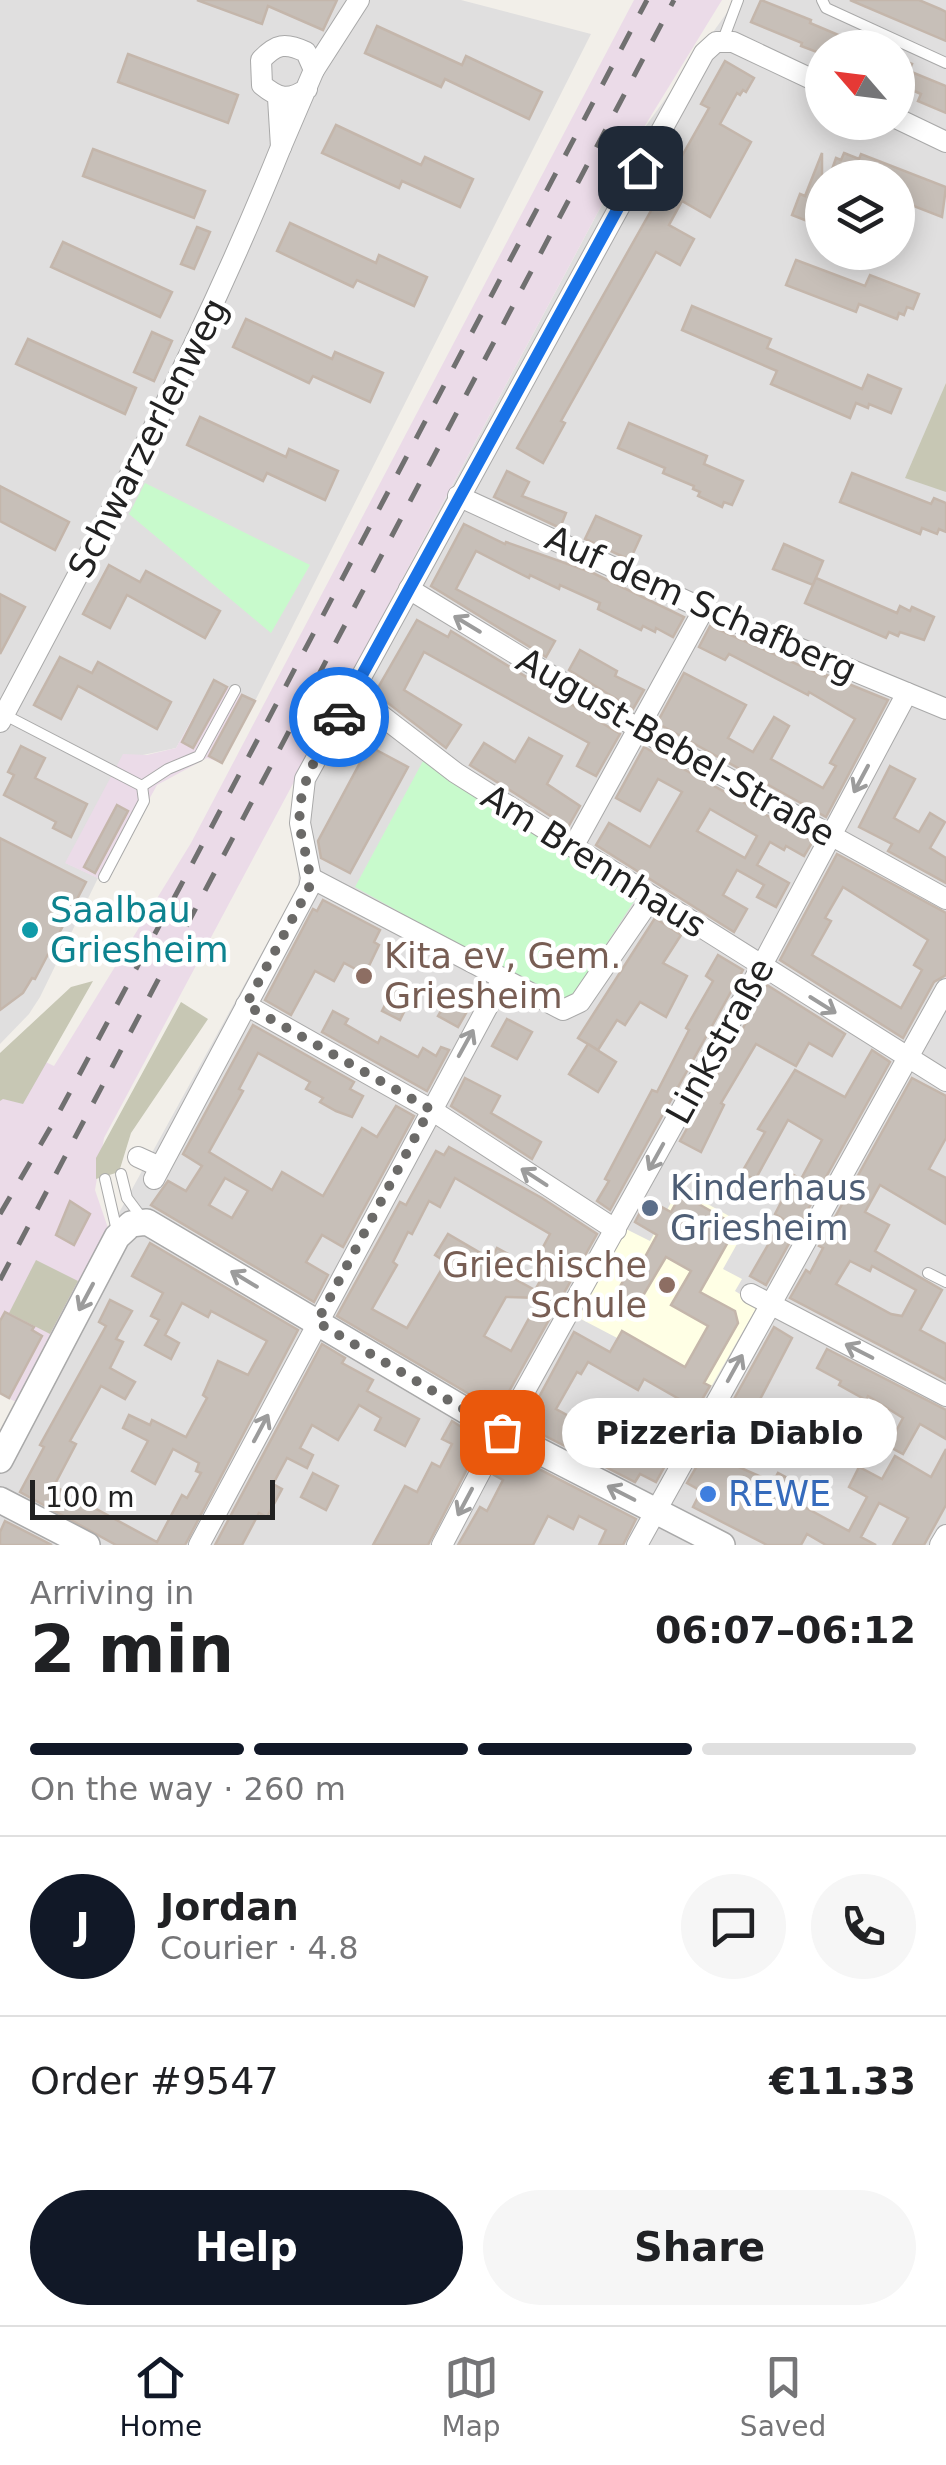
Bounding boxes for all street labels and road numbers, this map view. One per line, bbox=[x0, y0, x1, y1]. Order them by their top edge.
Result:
street label: Schwarzerlenweg bbox=[60, 292, 236, 584]
street label: Auf dem Schafberg bbox=[540, 517, 862, 691]
street label: August-Bebel-Straße bbox=[510, 639, 842, 855]
street label: Am Brennhaus bbox=[475, 776, 713, 946]
street label: Linkstraße bbox=[658, 951, 782, 1131]

